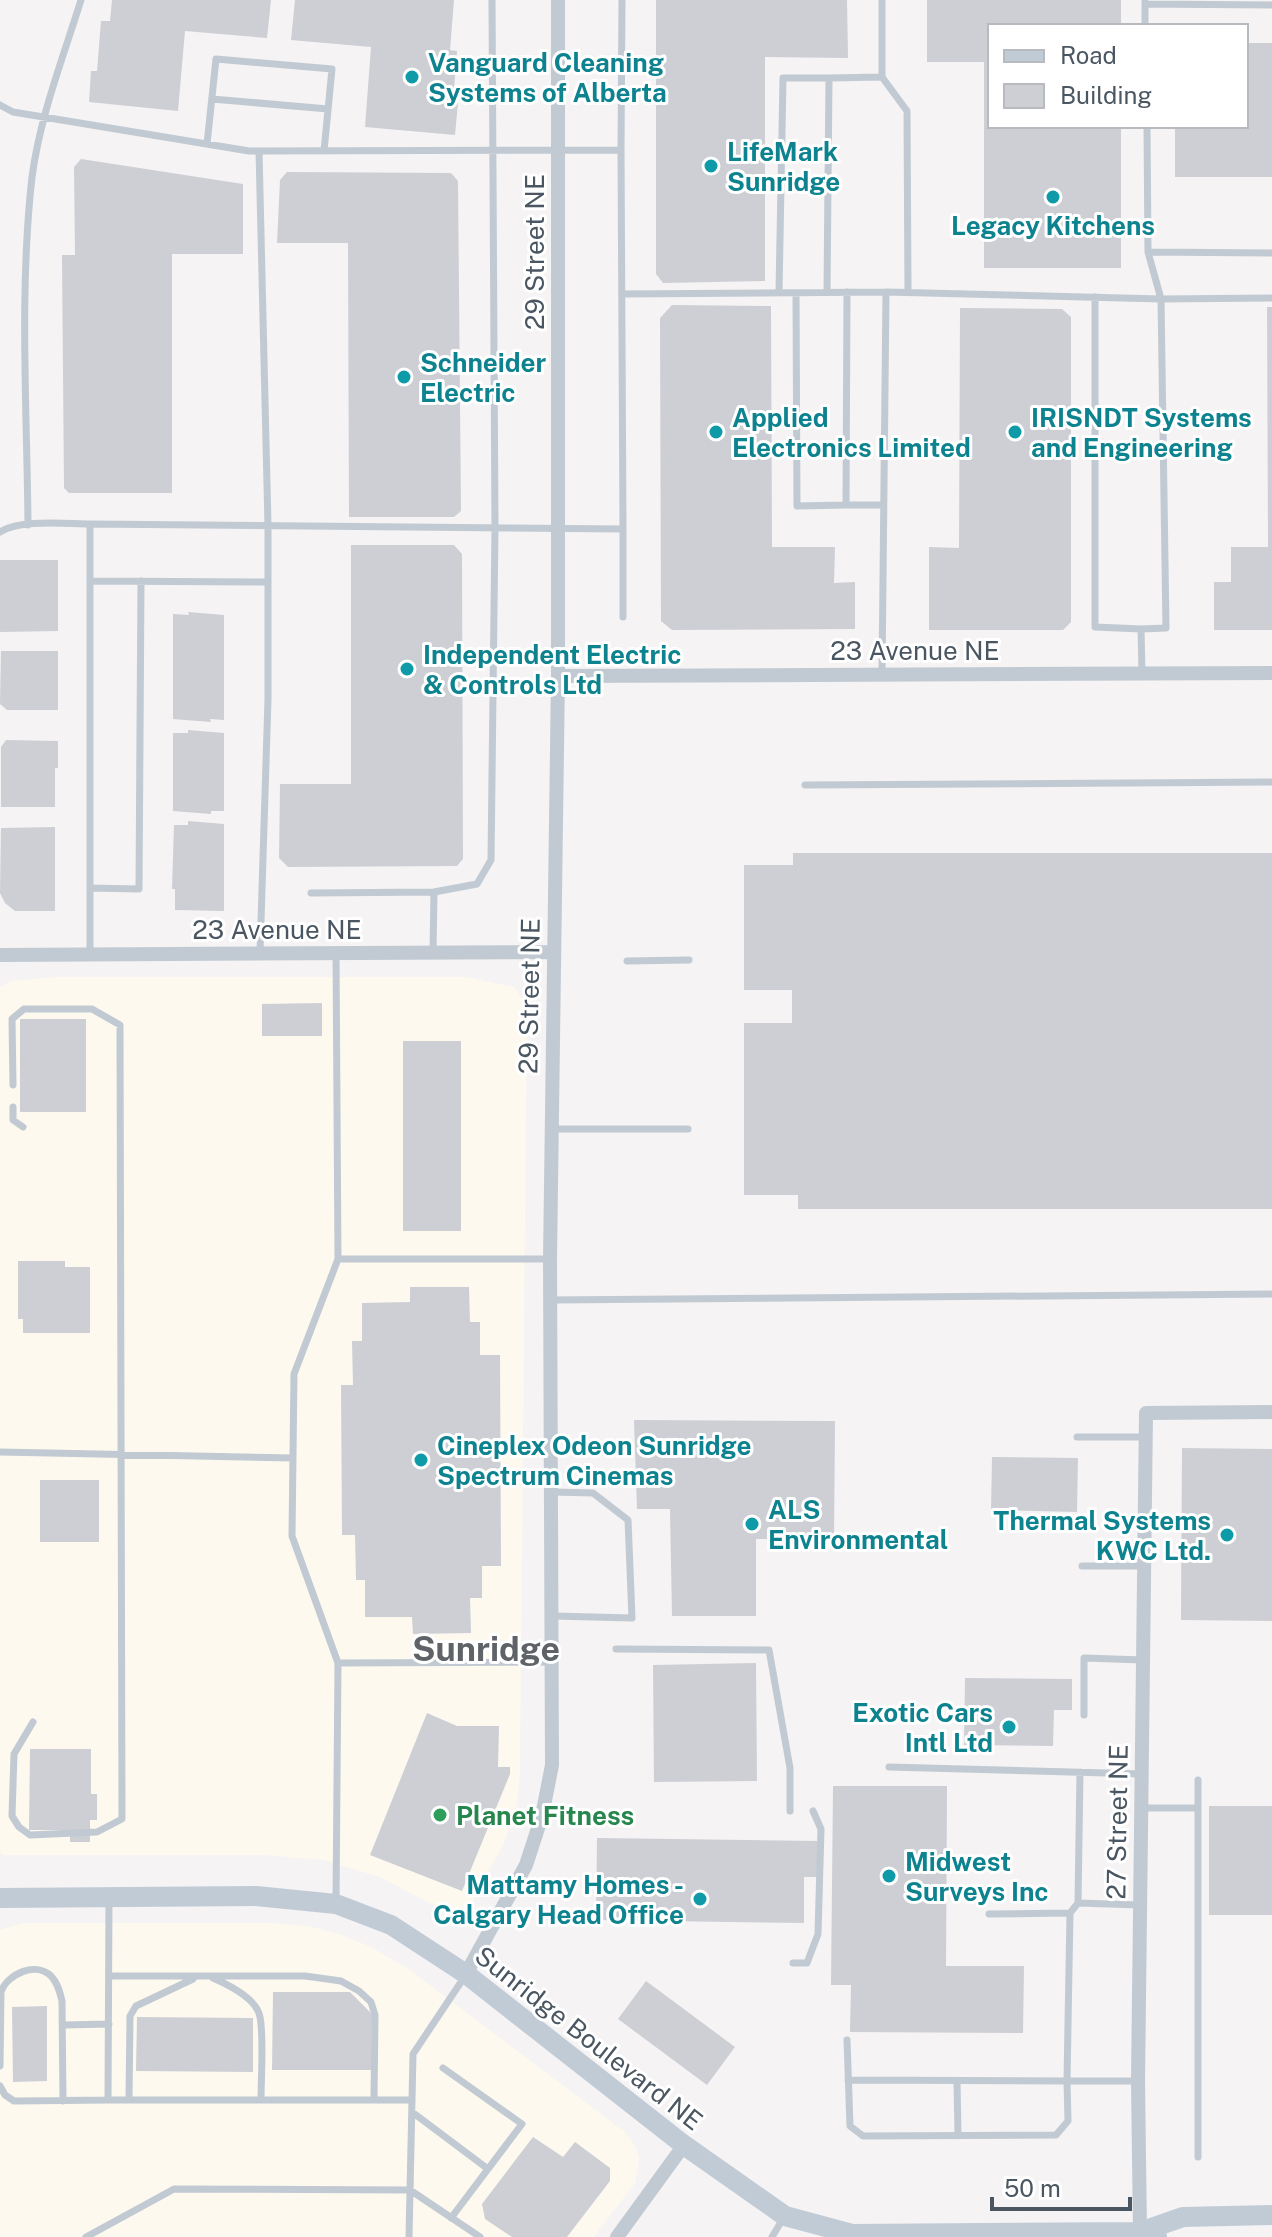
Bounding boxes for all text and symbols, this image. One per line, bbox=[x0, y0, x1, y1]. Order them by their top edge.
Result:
legend bbox=[988, 24, 1248, 128]
text: Road bbox=[1060, 41, 1117, 69]
place label: Vanguard Cleaning Systems of Alberta bbox=[428, 47, 667, 108]
marker: Vanguard Cleaning Systems of Alberta bbox=[403, 68, 421, 86]
text: Building bbox=[1060, 81, 1152, 109]
place label: LifeMark Sunridge bbox=[727, 136, 840, 197]
marker: LifeMark Sunridge bbox=[702, 157, 720, 175]
street label: 29 Street NE bbox=[519, 174, 550, 330]
marker: Legacy Kitchens bbox=[1044, 188, 1062, 206]
place label: Legacy Kitchens bbox=[951, 210, 1155, 241]
place label: Schneider Electric bbox=[420, 347, 547, 408]
marker: Schneider Electric bbox=[395, 368, 413, 386]
place label: Applied Electronics Limited bbox=[732, 402, 971, 463]
place label: IRISNDT Systems and Engineering bbox=[1031, 402, 1252, 463]
marker: Applied Electronics Limited bbox=[707, 423, 725, 441]
marker: IRISNDT Systems and Engineering bbox=[1006, 423, 1024, 441]
street label: 23 Avenue NE bbox=[830, 635, 1000, 666]
place label: Independent Electric & Controls Ltd bbox=[423, 639, 681, 700]
marker: Independent Electric & Controls Ltd bbox=[398, 660, 416, 678]
street label: 23 Avenue NE bbox=[192, 914, 362, 945]
street label: 29 Street NE bbox=[512, 918, 546, 1074]
place label: Cineplex Odeon Sunridge Spectrum Cinemas bbox=[437, 1430, 752, 1491]
marker: Cineplex Odeon Sunridge Spectrum Cinemas bbox=[412, 1451, 430, 1469]
place label: ALS Environmental bbox=[768, 1494, 948, 1555]
place label: Thermal Systems KWC Ltd. bbox=[993, 1505, 1211, 1566]
marker: ALS Environmental bbox=[743, 1515, 761, 1533]
marker: Thermal Systems KWC Ltd. bbox=[1218, 1526, 1236, 1544]
district label: Sunridge bbox=[412, 1629, 560, 1669]
place label: Exotic Cars Intl Ltd bbox=[852, 1697, 993, 1758]
marker: Exotic Cars Intl Ltd bbox=[1000, 1718, 1018, 1736]
street label: 27 Street NE bbox=[1100, 1744, 1134, 1900]
place label: Planet Fitness bbox=[456, 1800, 634, 1831]
marker: Planet Fitness bbox=[431, 1806, 449, 1824]
place label: Midwest Surveys Inc bbox=[905, 1846, 1049, 1907]
marker: Midwest Surveys Inc bbox=[880, 1867, 898, 1885]
place label: Mattamy Homes - Calgary Head Office bbox=[433, 1869, 684, 1930]
marker: Mattamy Homes - Calgary Head Office bbox=[691, 1890, 709, 1908]
street label: Sunridge Boulevard NE bbox=[469, 1940, 709, 2136]
scale bar bbox=[992, 2161, 1130, 2211]
text: 50 m bbox=[1004, 2174, 1061, 2202]

